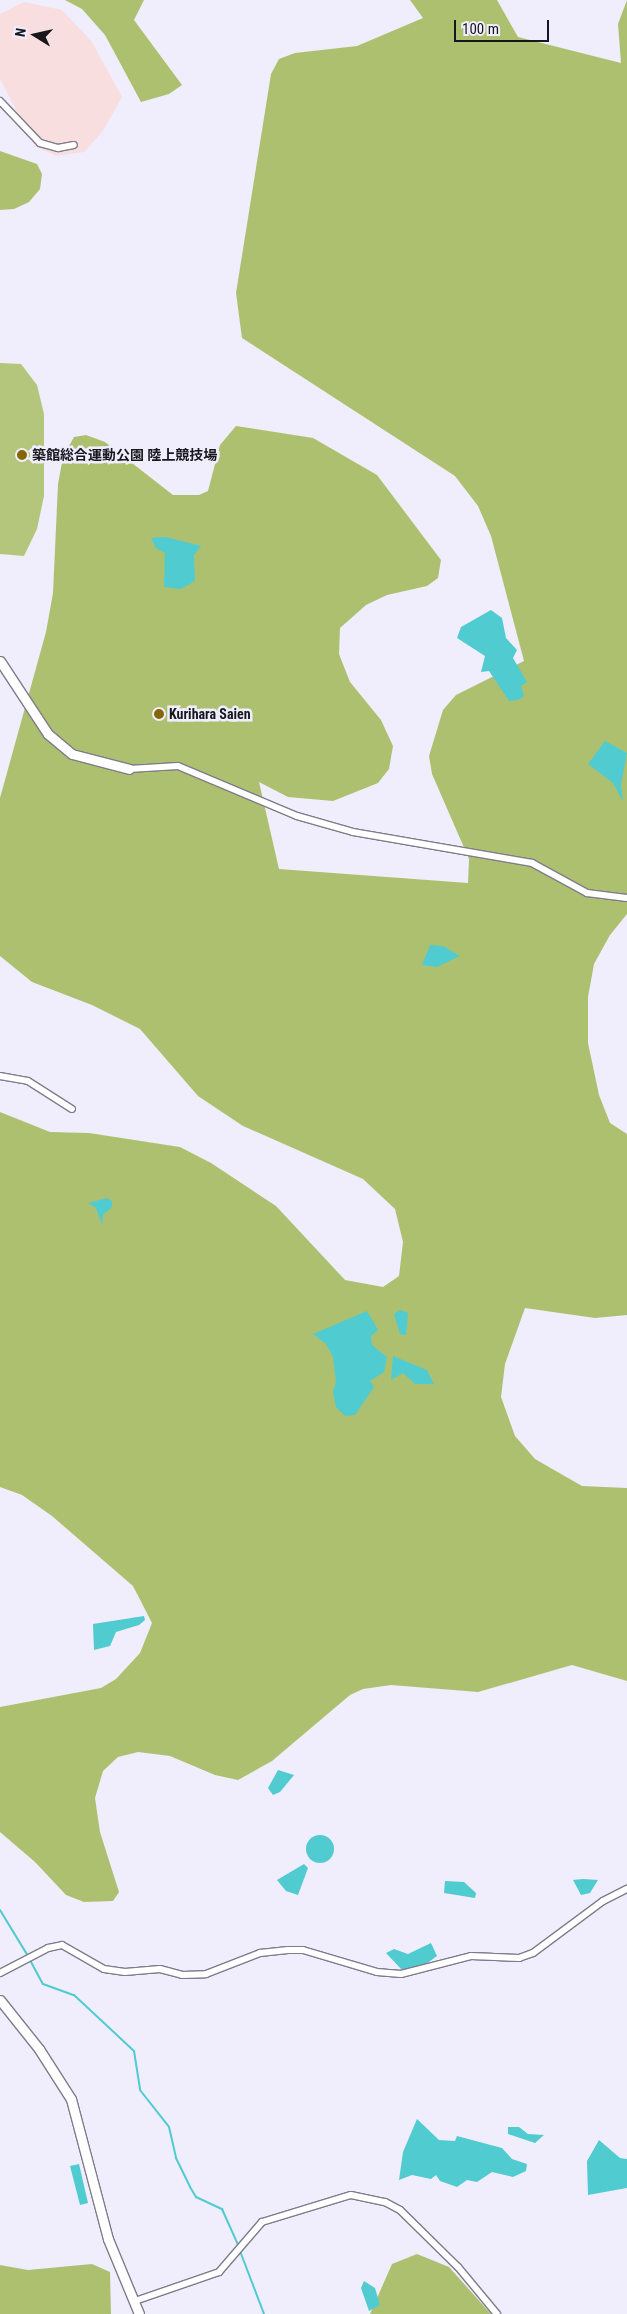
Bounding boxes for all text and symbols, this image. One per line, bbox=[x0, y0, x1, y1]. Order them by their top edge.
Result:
north arrow bbox=[10, 10, 60, 60]
scale bar bbox=[457, 10, 552, 42]
text: 100 m bbox=[462, 20, 499, 38]
text: N bbox=[12, 27, 29, 38]
place label: 築館総合運動公園 陸上競技場 bbox=[32, 447, 217, 463]
marker: 築館総合運動公園 陸上競技場 bbox=[16, 449, 28, 461]
place label: Kurihara Saien bbox=[169, 706, 251, 722]
marker: Kurihara Saien bbox=[153, 708, 165, 720]

